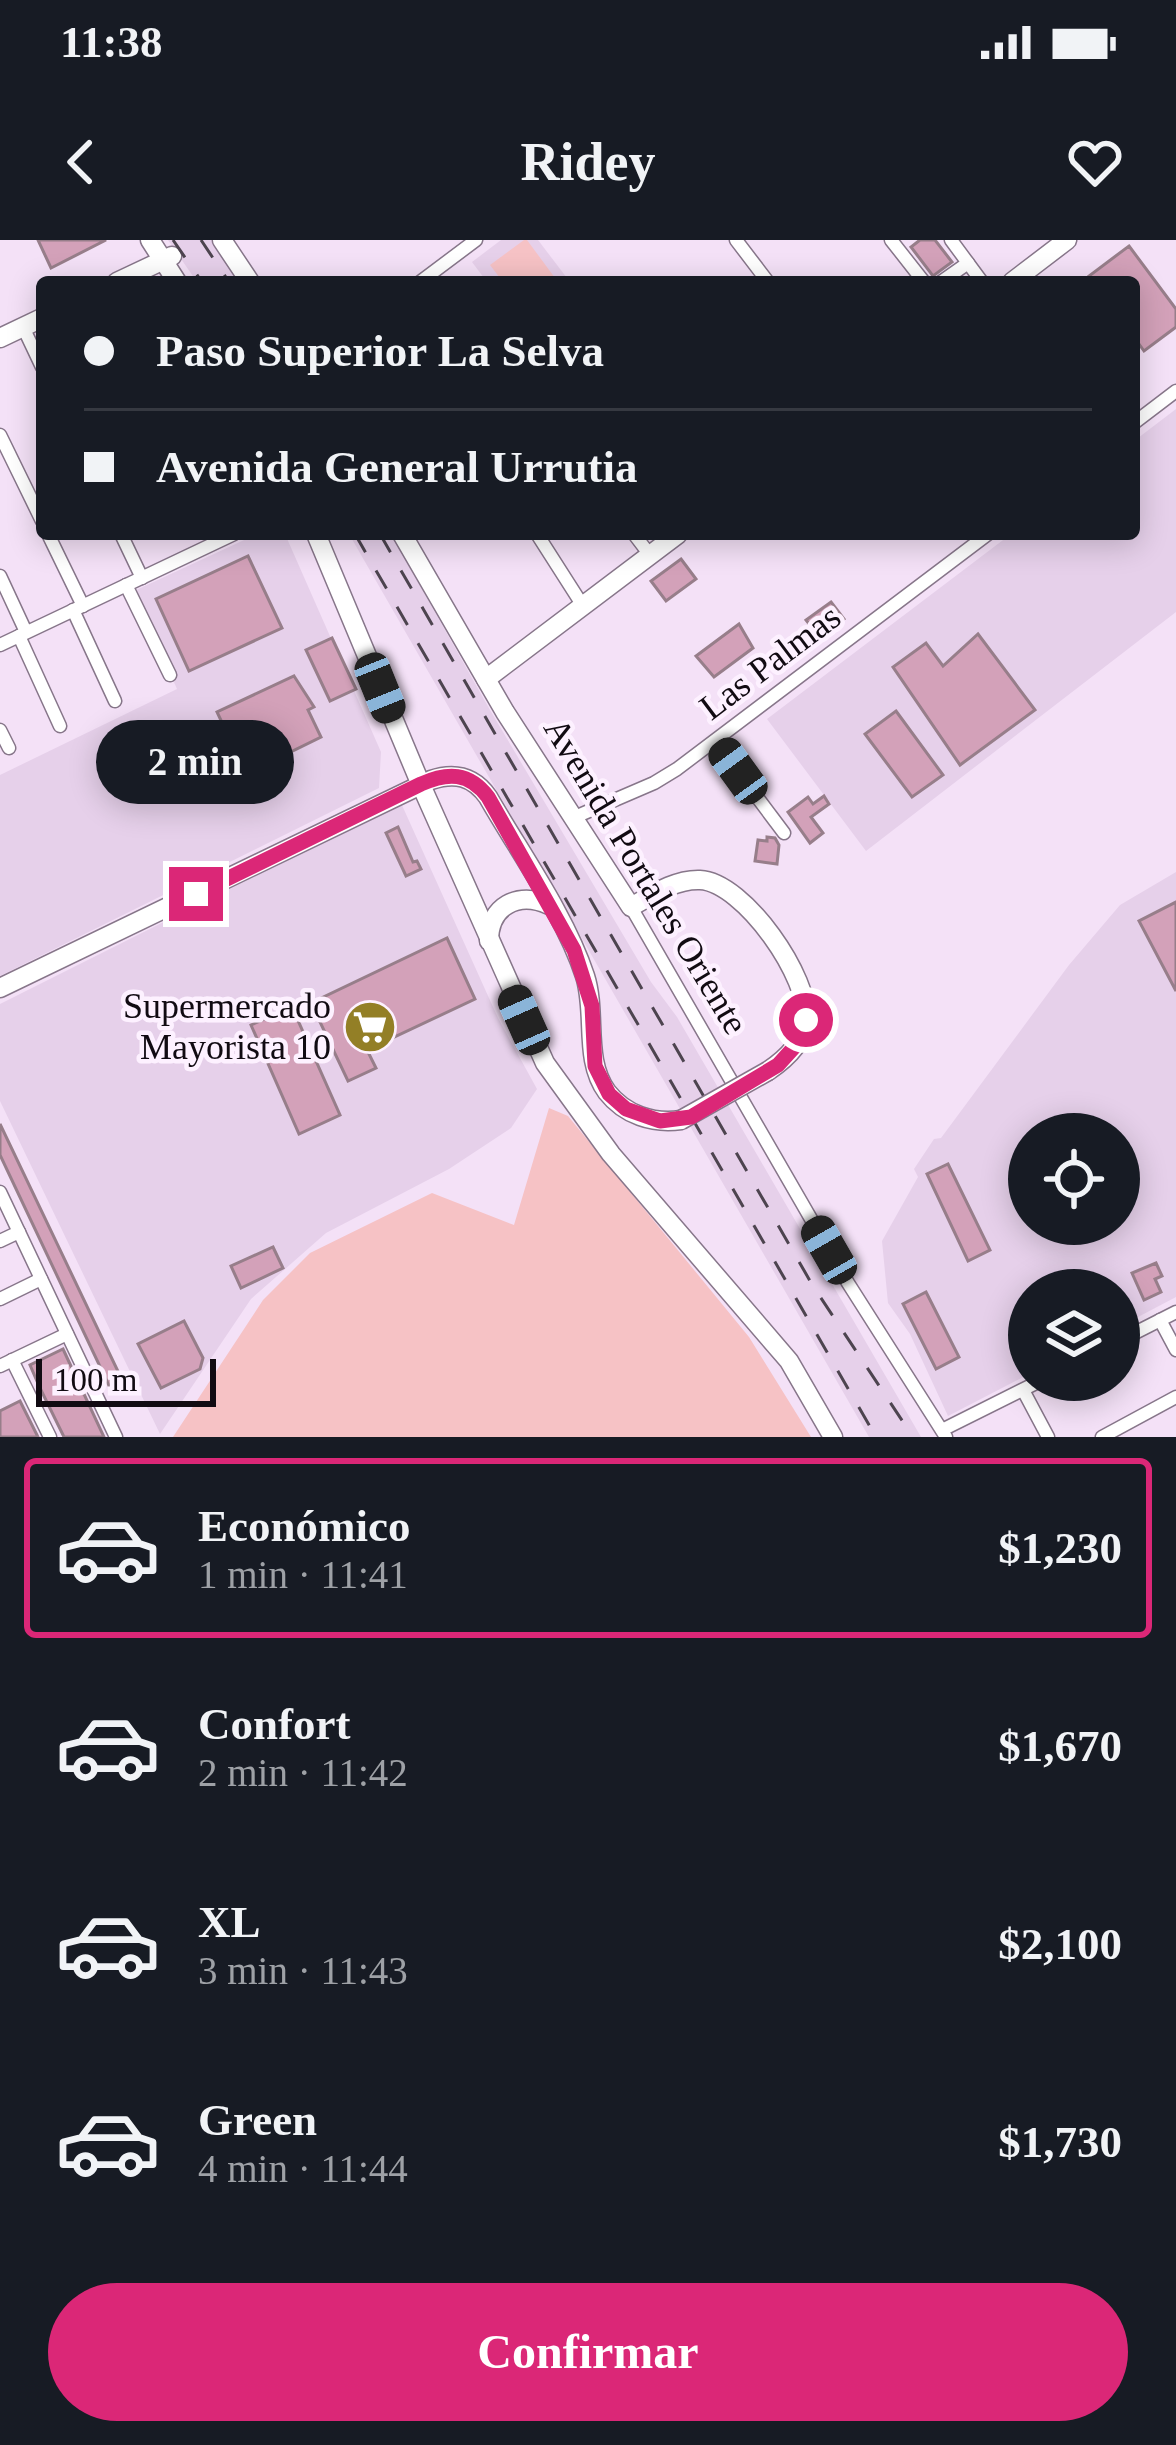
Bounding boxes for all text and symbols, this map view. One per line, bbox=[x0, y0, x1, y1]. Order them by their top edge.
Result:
text: 11:38 bbox=[60, 17, 163, 67]
icon: back bbox=[48, 129, 114, 195]
icon: heart bbox=[1062, 129, 1128, 195]
text: Ridey bbox=[521, 132, 656, 192]
text: Paso Superior La Selva bbox=[156, 326, 604, 376]
text: Avenida General Urrutia bbox=[156, 442, 638, 492]
street label: Las Palmas bbox=[692, 596, 848, 728]
car bbox=[350, 648, 410, 728]
street label: Avenida Portales Oriente bbox=[536, 711, 756, 1041]
callout: 2 min bbox=[97, 720, 295, 804]
car bbox=[702, 731, 774, 811]
text: 2 min bbox=[148, 740, 242, 783]
route end bbox=[169, 867, 223, 921]
car bbox=[493, 980, 555, 1060]
place label: Supermercado Mayorista 10 bbox=[123, 986, 331, 1067]
route start bbox=[779, 993, 833, 1047]
supermarket icon: Supermercado Mayorista 10 bbox=[342, 999, 398, 1055]
map controls bbox=[1008, 1113, 1140, 1401]
button: locate bbox=[1008, 1113, 1140, 1245]
car bbox=[795, 1210, 863, 1290]
button: layers bbox=[1008, 1269, 1140, 1401]
scale bar bbox=[36, 1353, 216, 1406]
text: 100 m bbox=[54, 1362, 137, 1398]
icon: car bbox=[54, 1494, 162, 1602]
text: Económico bbox=[198, 1501, 410, 1551]
text: $1,230 bbox=[998, 1523, 1122, 1573]
text: 1 min · 11:41 bbox=[198, 1553, 408, 1596]
icon: car bbox=[54, 1692, 162, 1800]
text: Confort bbox=[198, 1699, 350, 1749]
text: $1,670 bbox=[998, 1721, 1122, 1771]
text: 2 min · 11:42 bbox=[198, 1751, 408, 1794]
icon: car bbox=[54, 1890, 162, 1998]
text: XL bbox=[198, 1897, 261, 1947]
text: $2,100 bbox=[998, 1919, 1122, 1969]
text: 3 min · 11:43 bbox=[198, 1949, 408, 1992]
icon: car bbox=[54, 2088, 162, 2196]
text: Green bbox=[198, 2095, 317, 2145]
text: $1,730 bbox=[998, 2117, 1122, 2167]
text: 4 min · 11:44 bbox=[198, 2147, 408, 2190]
button: Confirmar bbox=[48, 2283, 1128, 2421]

